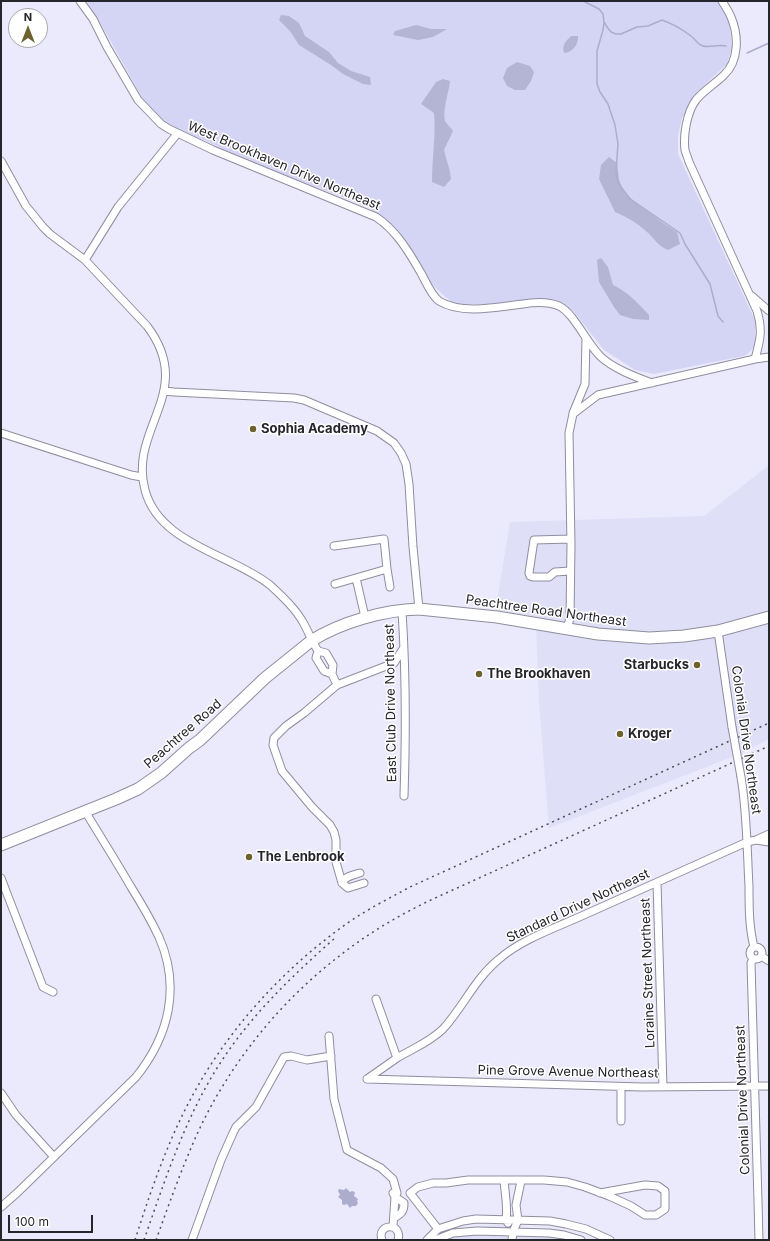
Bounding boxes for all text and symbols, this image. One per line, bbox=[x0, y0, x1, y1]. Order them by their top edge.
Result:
north arrow bbox=[8, 8, 48, 48]
text: N bbox=[24, 10, 32, 24]
street label: West Brookhaven Drive Northeast bbox=[185, 118, 383, 214]
place label: Sophia Academy bbox=[261, 421, 368, 437]
marker: Sophia Academy bbox=[248, 424, 258, 434]
street label: Peachtree Road Northeast bbox=[465, 592, 627, 630]
street label: East Club Drive Northeast bbox=[382, 624, 400, 782]
place label: Starbucks bbox=[624, 657, 689, 673]
marker: Starbucks bbox=[692, 660, 702, 670]
street label: Colonial Drive Northeast bbox=[728, 665, 764, 815]
place label: The Brookhaven bbox=[487, 666, 590, 682]
marker: The Brookhaven bbox=[474, 669, 484, 679]
street label: Peachtree Road bbox=[141, 696, 225, 772]
place label: Kroger bbox=[628, 726, 672, 742]
marker: Kroger bbox=[615, 729, 625, 739]
place label: The Lenbrook bbox=[257, 849, 344, 865]
marker: The Lenbrook bbox=[244, 852, 254, 862]
street label: Standard Drive Northeast bbox=[504, 866, 652, 946]
street label: Loraine Street Northeast bbox=[638, 898, 658, 1048]
street label: Colonial Drive Northeast bbox=[733, 1025, 753, 1175]
street label: Pine Grove Avenue Northeast bbox=[478, 1063, 658, 1081]
scale bar bbox=[10, 1207, 95, 1233]
text: 100 m bbox=[15, 1214, 49, 1229]

